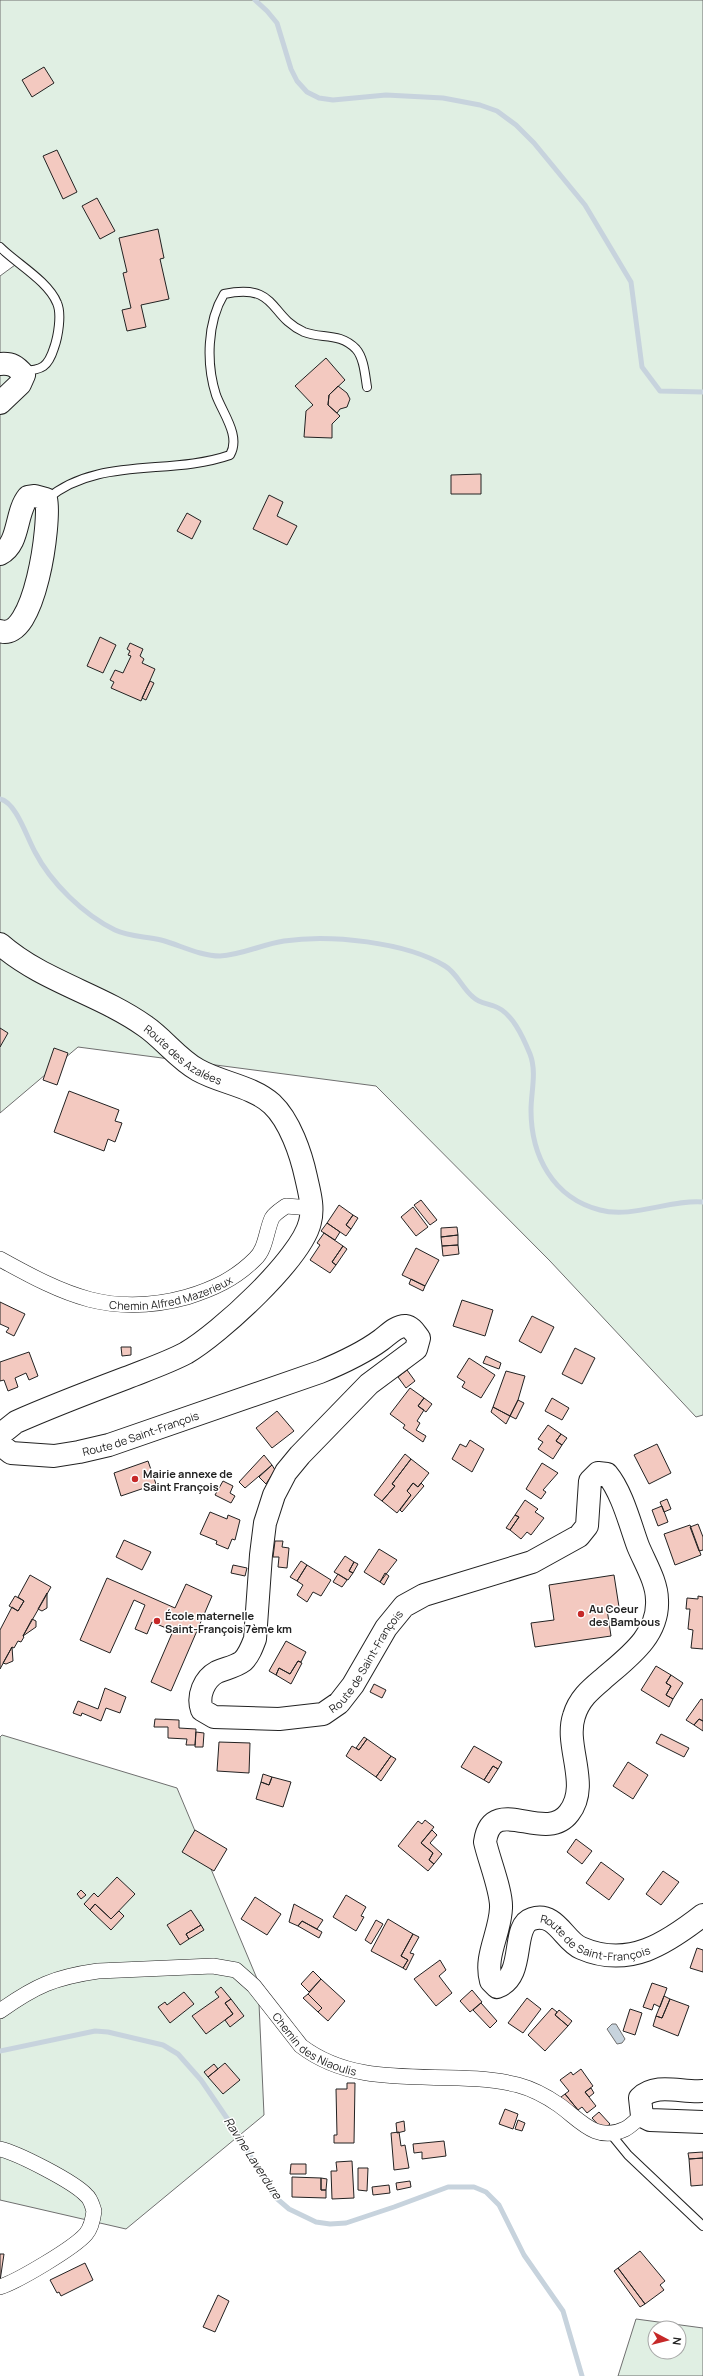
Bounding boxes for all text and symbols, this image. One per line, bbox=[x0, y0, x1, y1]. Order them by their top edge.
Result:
street label: Route des Azalées bbox=[141, 1021, 224, 1087]
street label: Chemin Alfred Mazerieux bbox=[109, 1272, 235, 1313]
street label: Route de Saint-François bbox=[81, 1407, 201, 1459]
place label: Mairie annexe de Saint François bbox=[143, 1466, 233, 1494]
marker: Mairie annexe de Saint François bbox=[130, 1474, 140, 1484]
place label: Au Coeur des Bambous bbox=[589, 1601, 660, 1629]
street label: Route de Saint-François bbox=[326, 1606, 406, 1716]
place label: École maternelle Saint-François 7ème km bbox=[165, 1608, 292, 1636]
marker: Au Coeur des Bambous bbox=[576, 1609, 586, 1619]
marker: École maternelle Saint-François 7ème km bbox=[152, 1616, 162, 1626]
street label: Route de Saint-François bbox=[539, 1910, 652, 1963]
street label: Chemin des Niaoulis bbox=[270, 2009, 358, 2078]
water label: Ravine Laverdure bbox=[220, 2114, 286, 2203]
north arrow bbox=[647, 2320, 687, 2360]
text: N bbox=[669, 2336, 685, 2346]

